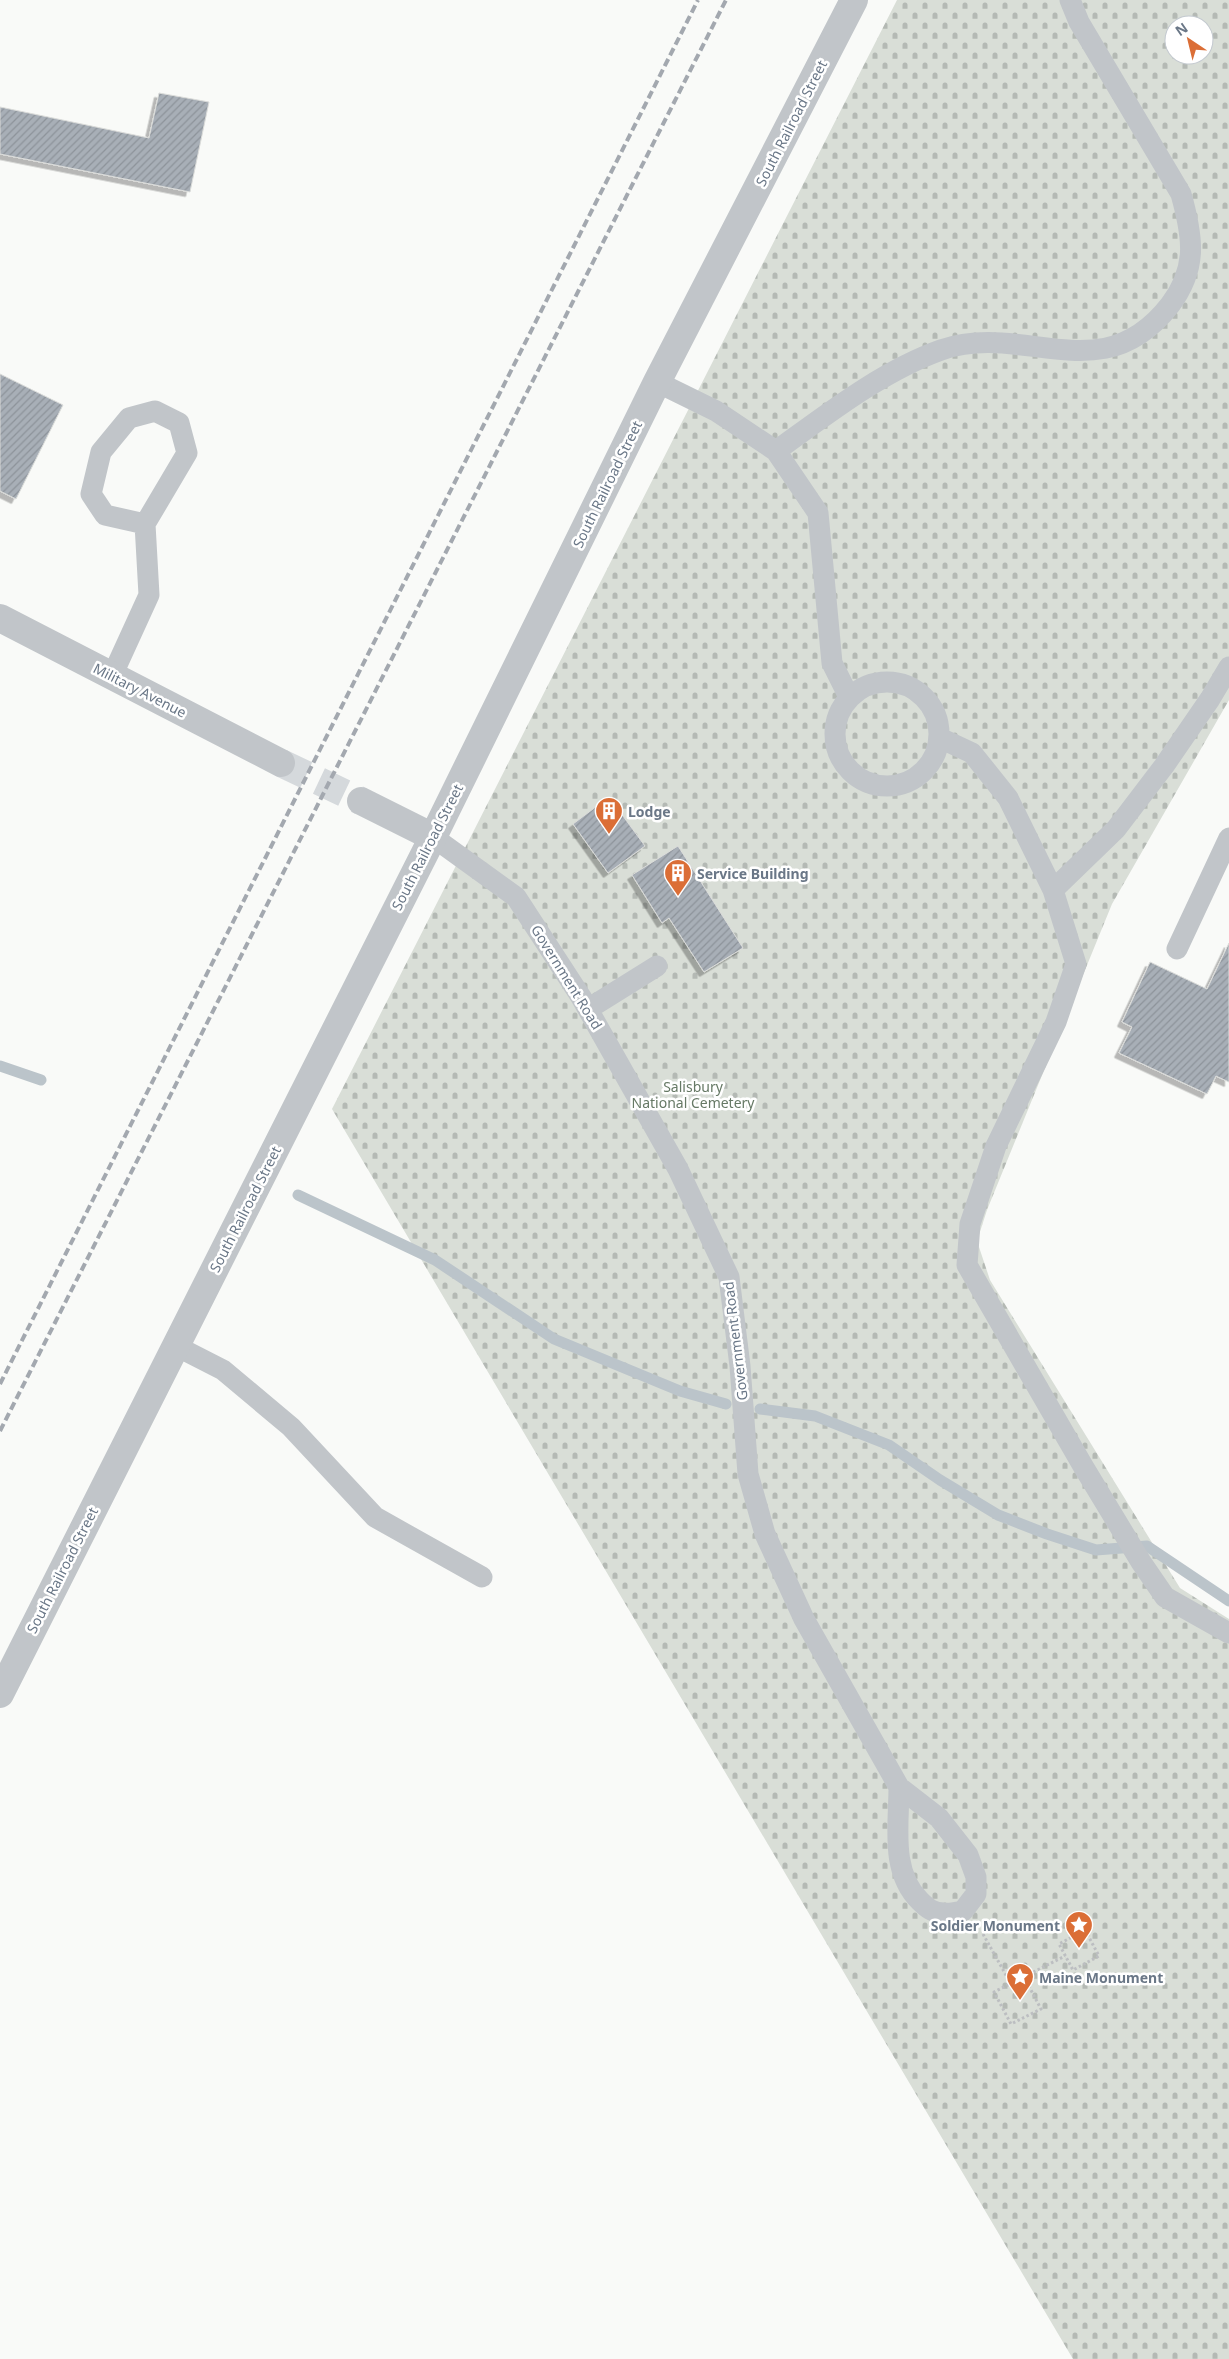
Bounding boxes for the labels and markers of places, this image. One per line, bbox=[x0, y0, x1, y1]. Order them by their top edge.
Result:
building icon: Lodge bbox=[594, 796, 624, 835]
place label: Lodge bbox=[628, 802, 671, 821]
building icon: Service Building bbox=[663, 858, 693, 897]
place label: Service Building bbox=[697, 864, 808, 883]
place icon: Soldier Monument bbox=[1064, 1910, 1094, 1949]
place label: Soldier Monument bbox=[931, 1916, 1060, 1935]
place icon: Maine Monument bbox=[1005, 1962, 1035, 2001]
place label: Maine Monument bbox=[1039, 1968, 1163, 1987]

